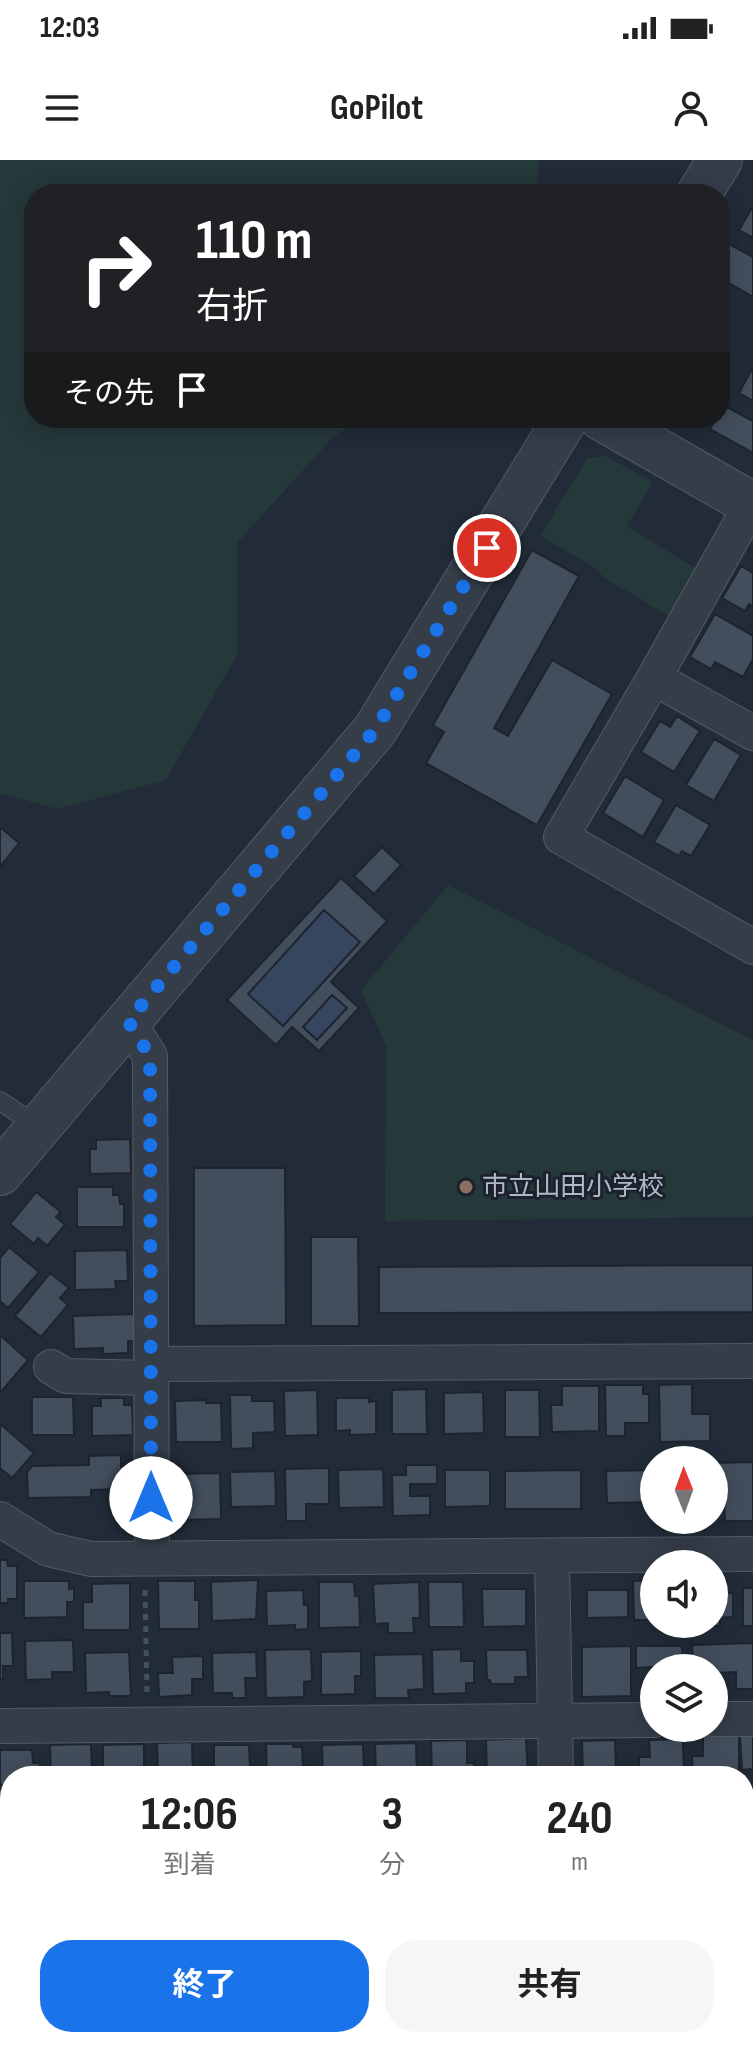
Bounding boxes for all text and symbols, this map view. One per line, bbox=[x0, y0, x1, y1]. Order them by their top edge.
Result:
text: 12:03 bbox=[40, 10, 100, 46]
icon: menu bbox=[40, 86, 84, 130]
icon: person bbox=[669, 86, 713, 130]
text: GoPilot bbox=[330, 87, 423, 130]
text: 110 m bbox=[196, 208, 312, 275]
icon: right bbox=[64, 216, 168, 320]
text: 右折 bbox=[196, 286, 268, 329]
icon: arrive bbox=[170, 368, 214, 412]
text: その先 bbox=[64, 376, 154, 412]
pin bbox=[453, 514, 521, 582]
icon: arrive bbox=[465, 526, 509, 570]
place label: 市立山田小学校 bbox=[482, 1172, 664, 1203]
marker: 市立山田小学校 bbox=[457, 1178, 475, 1196]
north arrow bbox=[640, 1446, 728, 1534]
map controls bbox=[640, 1446, 728, 1742]
position arrow bbox=[109, 1456, 193, 1540]
button: sound bbox=[640, 1550, 728, 1638]
button: layers bbox=[640, 1654, 728, 1742]
text: 12:06 bbox=[141, 1786, 238, 1843]
text: 3 bbox=[382, 1786, 403, 1843]
text: 240 bbox=[547, 1790, 613, 1847]
text: m bbox=[571, 1847, 588, 1878]
text: 到着 bbox=[164, 1850, 216, 1881]
text: 分 bbox=[379, 1850, 405, 1881]
button: 終了 bbox=[40, 1940, 369, 2032]
button: 共有 bbox=[385, 1940, 714, 2032]

